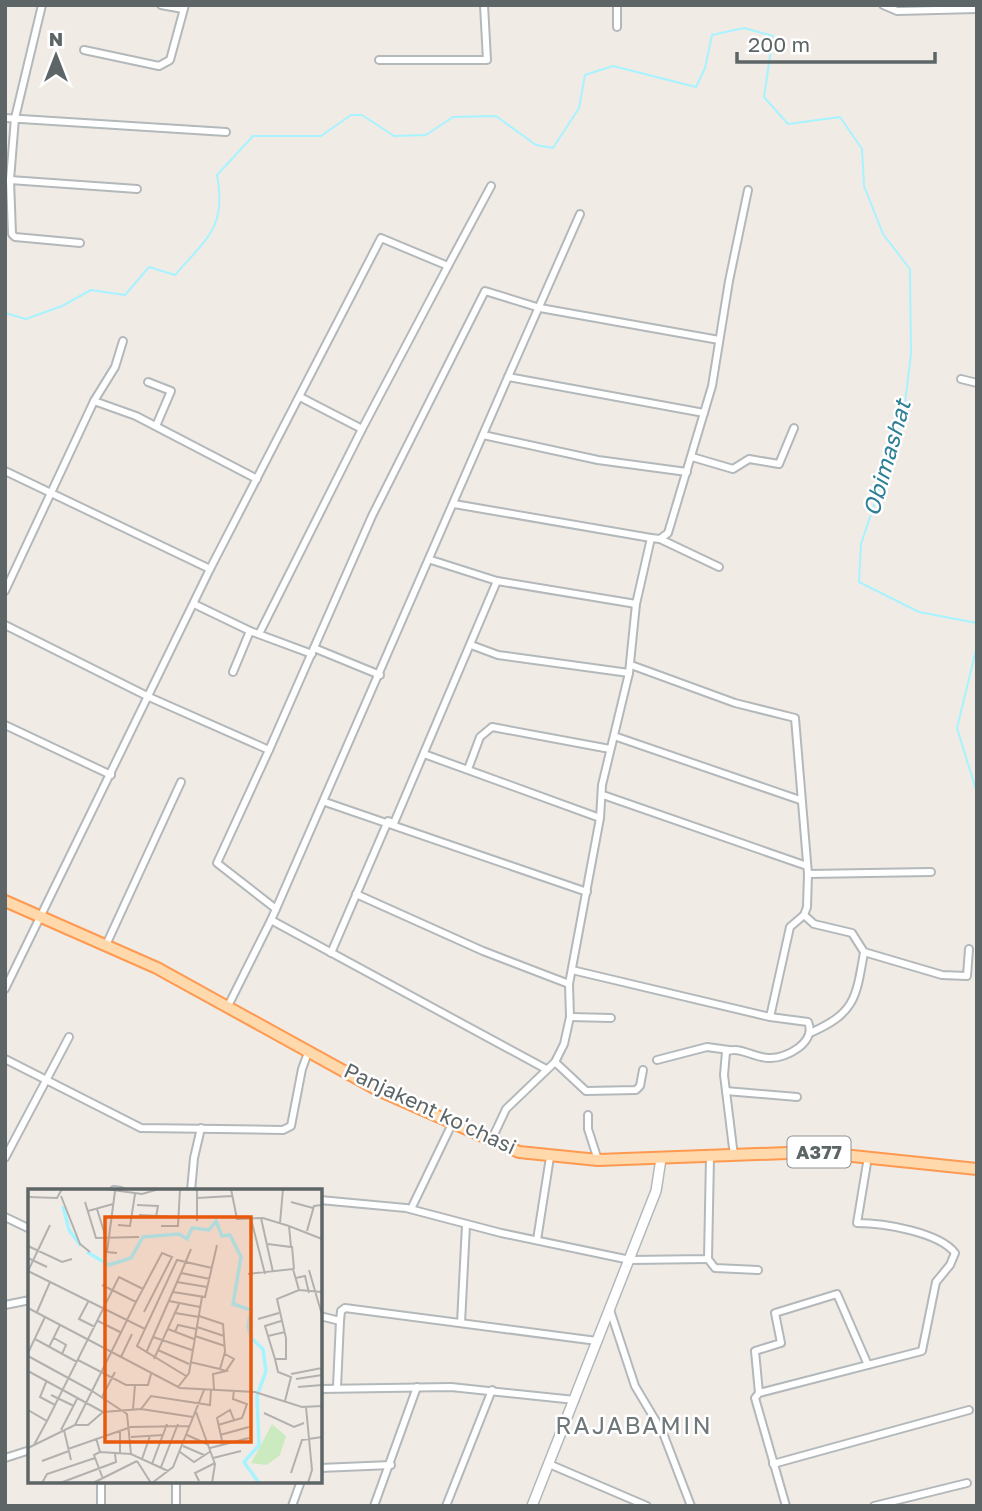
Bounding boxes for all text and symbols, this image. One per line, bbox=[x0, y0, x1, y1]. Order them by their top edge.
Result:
north arrow bbox=[21, 21, 91, 91]
scale bar bbox=[737, 21, 935, 65]
text: N bbox=[49, 27, 63, 50]
text: 200 m bbox=[748, 31, 810, 57]
water label: Obimashat bbox=[856, 395, 916, 519]
street label: Panjakent ko'chasi bbox=[340, 1057, 521, 1159]
road number: A377 bbox=[788, 1136, 850, 1168]
inset map bbox=[28, 1189, 322, 1483]
district label: RAJABAMIN bbox=[555, 1410, 713, 1439]

